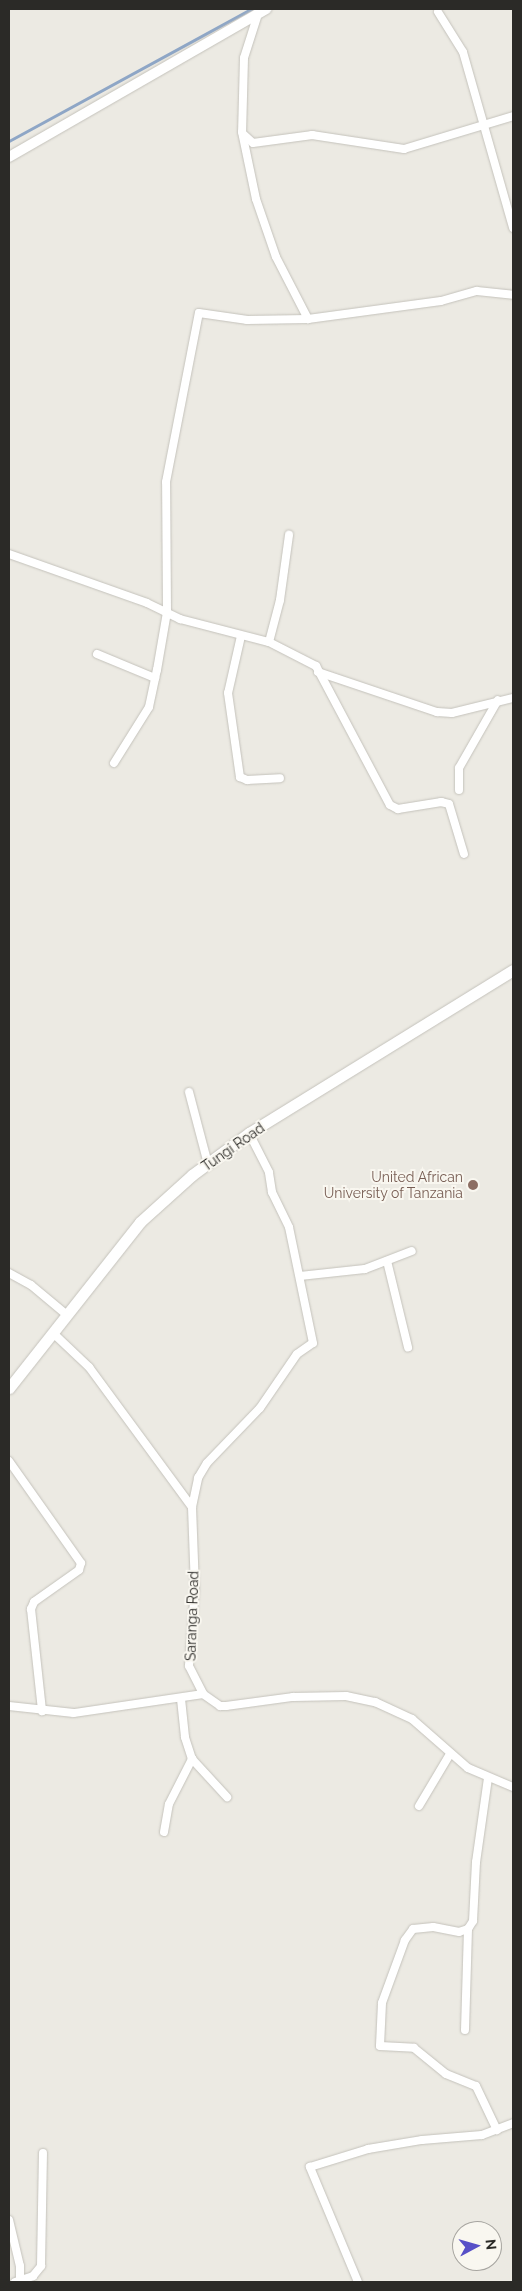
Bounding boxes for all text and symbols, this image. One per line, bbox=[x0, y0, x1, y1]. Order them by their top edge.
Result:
street label: Tungi Road bbox=[198, 1119, 268, 1175]
place label: United African University of Tanzania bbox=[323, 1169, 463, 1202]
marker: United African University of Tanzania bbox=[467, 1179, 479, 1191]
street label: Saranga Road bbox=[182, 1571, 202, 1661]
north arrow bbox=[452, 2221, 502, 2271]
text: N bbox=[482, 2238, 499, 2251]

